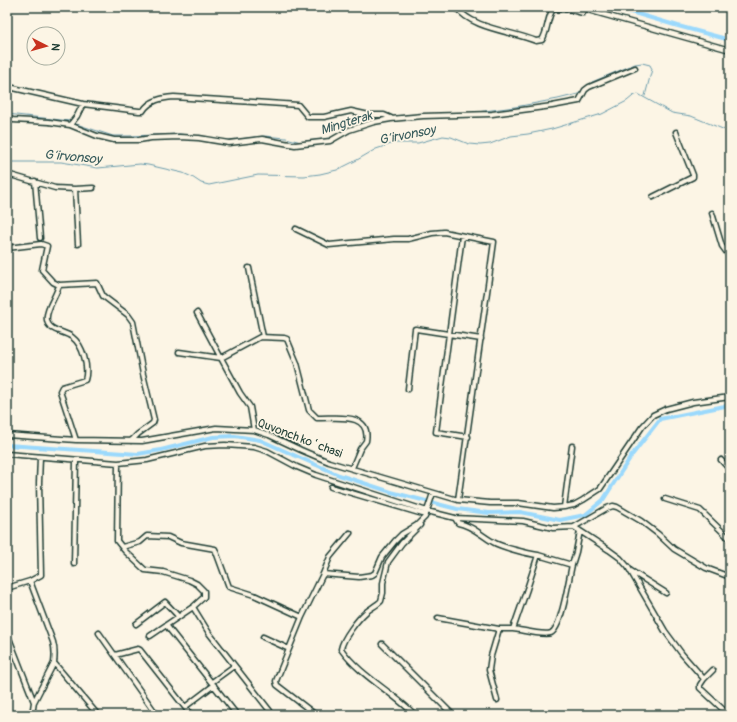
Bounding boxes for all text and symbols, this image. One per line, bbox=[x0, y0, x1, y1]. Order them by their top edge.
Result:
north arrow bbox=[26, 26, 66, 66]
text: N bbox=[49, 43, 62, 52]
water label: Mingterak bbox=[319, 107, 376, 138]
water label: G‘irvonsoy bbox=[378, 121, 438, 148]
water label: G‘irvonsoy bbox=[44, 147, 104, 168]
street label: Quvonch koʻchasi bbox=[255, 415, 344, 462]

